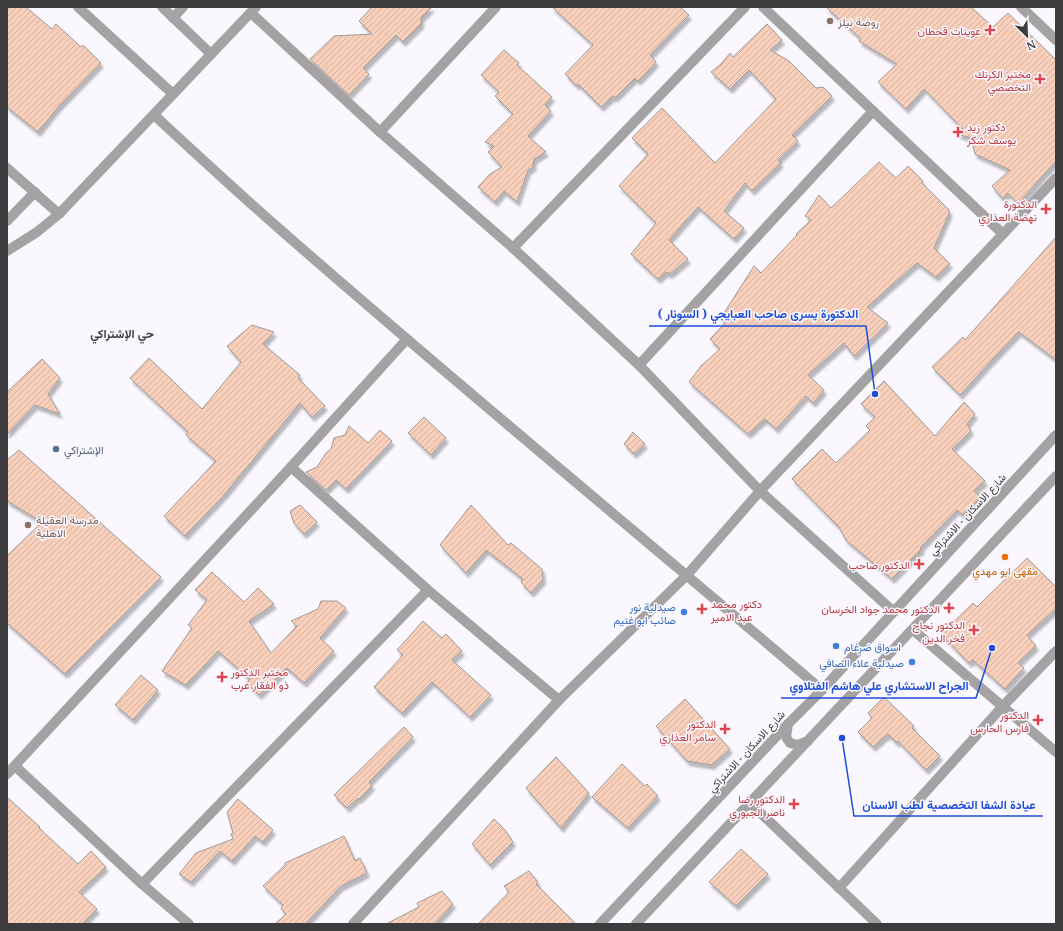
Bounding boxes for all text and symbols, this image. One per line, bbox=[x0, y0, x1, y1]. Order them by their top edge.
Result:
place label: روضة نيلز bbox=[837, 14, 879, 29]
marker: روضة نيلز bbox=[825, 16, 835, 26]
north arrow bbox=[1007, 16, 1047, 56]
place label: عوينات قحطان bbox=[918, 23, 981, 38]
marker: عوينات قحطان bbox=[984, 24, 996, 36]
text: N bbox=[1024, 37, 1038, 54]
place label: مختبر الكرنك التخصصي bbox=[975, 66, 1031, 97]
marker: مختبر الكرنك التخصصي bbox=[1034, 73, 1046, 85]
place label: دكتور زيد يوسف شكر bbox=[966, 119, 1016, 147]
marker: دكتور زيد يوسف شكر bbox=[952, 126, 964, 138]
place label: الدكتورة نهضة العذاري bbox=[978, 196, 1037, 227]
marker: الدكتورة نهضة العذاري bbox=[1040, 203, 1052, 215]
callout: الدكتورة يسرى صاحب العبايجي ( السونار ) bbox=[649, 302, 866, 326]
text: الدكتورة يسرى صاحب العبايجي ( السونار ) bbox=[658, 305, 858, 324]
district label: حي الإشتراكي bbox=[90, 325, 154, 344]
place label: الإشتراكي bbox=[64, 442, 104, 460]
marker: الإشتراكي bbox=[51, 444, 61, 454]
street label: شارع الاسكان - الاشتراكي bbox=[925, 470, 1011, 560]
place label: مدرسة العقيلة الاهلية bbox=[36, 512, 99, 540]
marker: مدرسة العقيلة الاهلية bbox=[23, 520, 33, 530]
marker: مقهى ابو مهدي bbox=[1000, 552, 1010, 562]
place label: الدكتور صاحب bbox=[849, 557, 910, 572]
marker: الدكتور صاحب bbox=[913, 558, 925, 570]
place label: مقهى ابو مهدي bbox=[972, 563, 1038, 581]
place label: دكتور محمد عبد الامير bbox=[710, 596, 762, 624]
place label: صيدلية نور صائب ابو غنيم bbox=[614, 599, 676, 628]
place label: الدكتور محمد جواد الخرسان bbox=[821, 601, 940, 616]
marker: الدكتور محمد جواد الخرسان bbox=[943, 602, 955, 614]
marker: دكتور محمد عبد الامير bbox=[696, 603, 708, 615]
marker: صيدلية نور صائب ابو غنيم bbox=[679, 607, 689, 617]
place label: الدكتور نجاح فخر الدين bbox=[912, 617, 965, 645]
marker: الدكتور نجاح فخر الدين bbox=[968, 624, 980, 636]
place label: اسواق ضرغام bbox=[844, 639, 901, 655]
marker: اسواق ضرغام bbox=[831, 641, 841, 651]
place label: صيدلية علاء الصافي bbox=[819, 655, 904, 673]
marker: صيدلية علاء الصافي bbox=[907, 657, 917, 667]
place label: مختبر الدكتور ذو الفقار عرب bbox=[230, 664, 289, 692]
marker: مختبر الدكتور ذو الفقار عرب bbox=[216, 671, 228, 683]
callout: الجراح الاستشاري علي هاشم الفتلاوي bbox=[781, 674, 976, 698]
text: الجراح الاستشاري علي هاشم الفتلاوي bbox=[789, 677, 969, 696]
street label: شارع الاسكان - الاشتراكي bbox=[704, 707, 790, 797]
place label: الدكتور فارس الحارس bbox=[970, 707, 1029, 735]
marker: الدكتور فارس الحارس bbox=[1032, 714, 1044, 726]
place label: الدكتور سامر العذاري bbox=[660, 716, 716, 747]
marker: الدكتور سامر العذاري bbox=[719, 723, 731, 735]
place label: الدكتور رضا ناصر الجبوري bbox=[729, 791, 785, 822]
callout: عيادة الشفا التخصصية لطب الاسنان bbox=[854, 792, 1043, 816]
text: عيادة الشفا التخصصية لطب الاسنان bbox=[862, 796, 1036, 813]
marker: الدكتور رضا ناصر الجبوري bbox=[788, 798, 800, 810]

